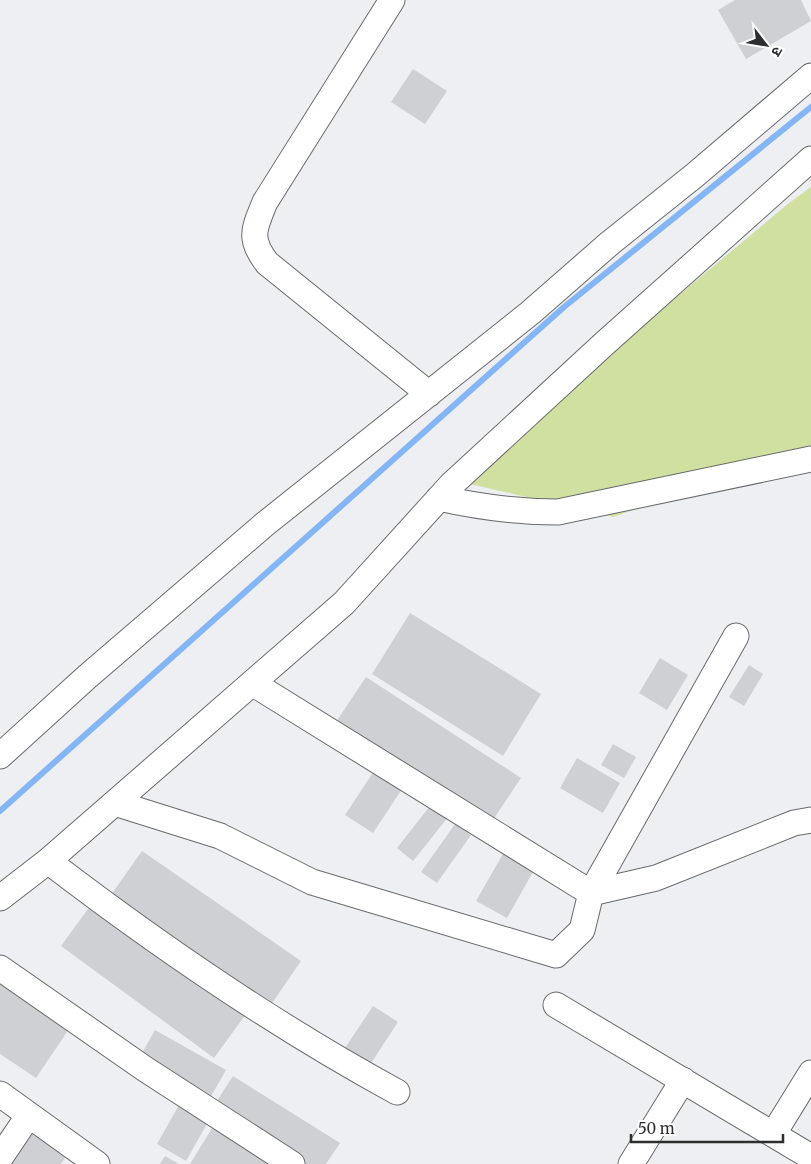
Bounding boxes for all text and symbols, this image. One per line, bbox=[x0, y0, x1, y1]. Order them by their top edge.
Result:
north arrow bbox=[741, 20, 791, 70]
text: उ bbox=[767, 44, 787, 61]
scale bar bbox=[631, 1112, 784, 1144]
text: 50 m bbox=[638, 1119, 675, 1138]

